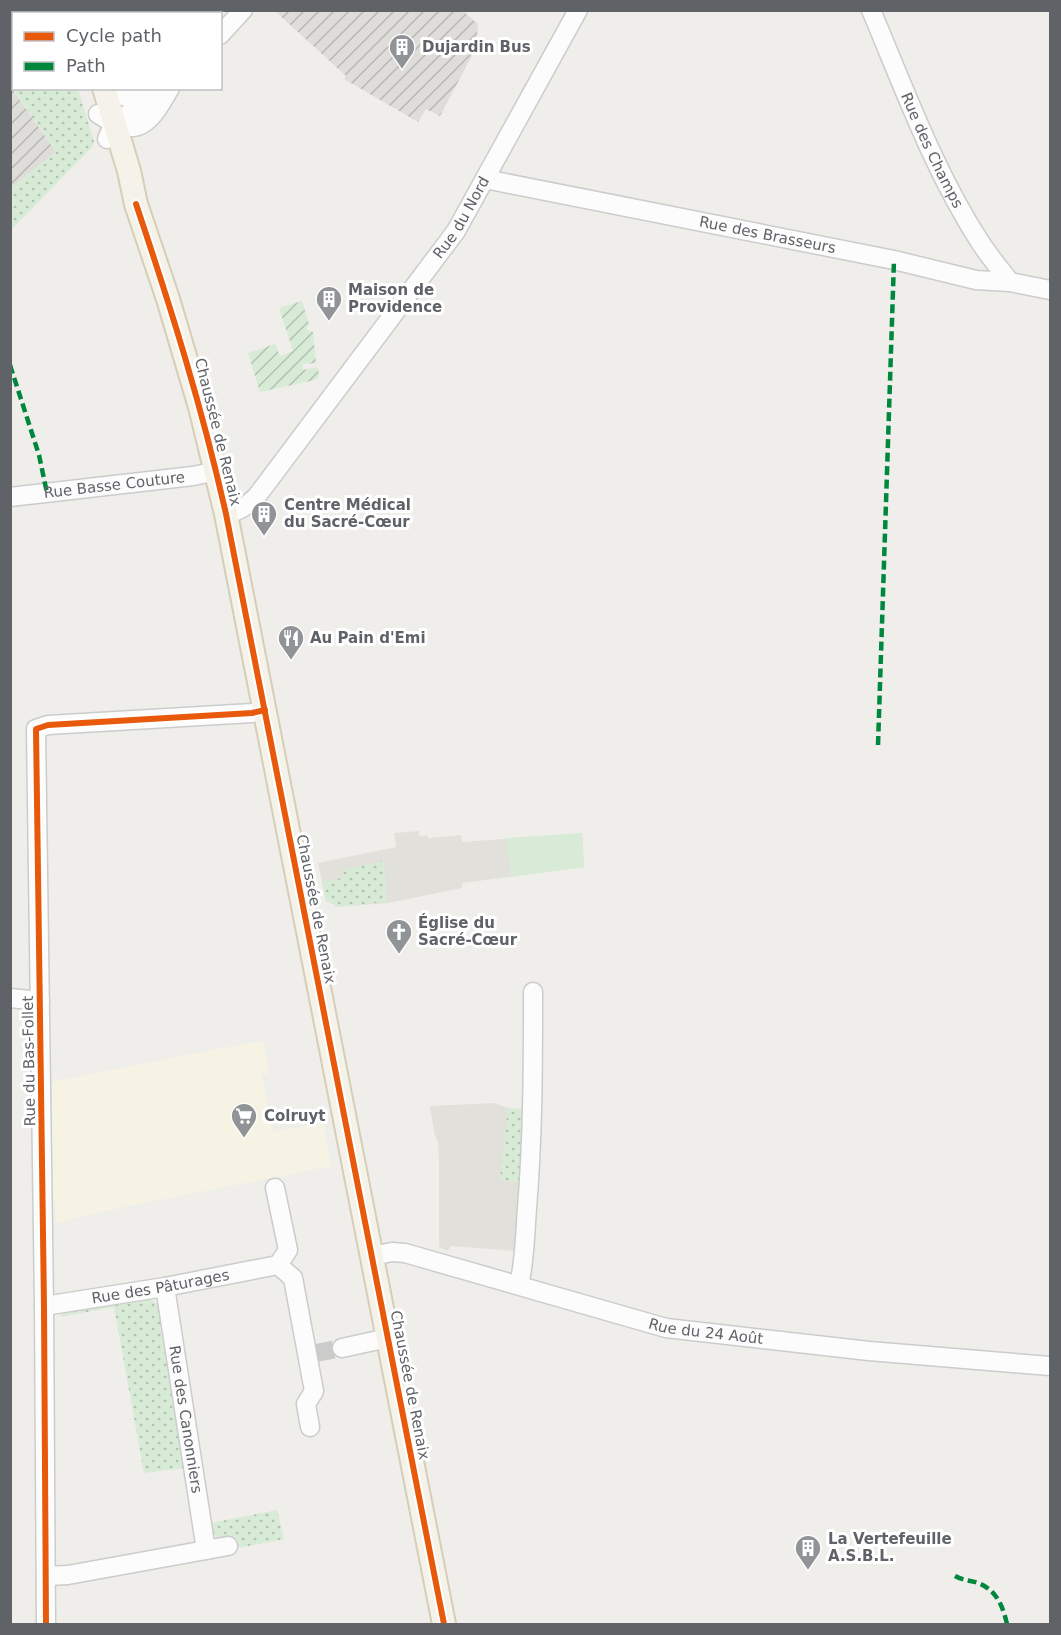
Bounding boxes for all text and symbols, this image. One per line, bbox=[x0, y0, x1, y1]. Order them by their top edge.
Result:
legend bbox=[12, 12, 222, 90]
text: Cycle path bbox=[66, 25, 162, 46]
building icon: Dujardin Bus bbox=[387, 32, 417, 70]
place label: Dujardin Bus bbox=[422, 38, 531, 56]
text: Path bbox=[66, 55, 106, 76]
street label: Rue des Champs bbox=[897, 90, 967, 212]
street label: Rue du Nord bbox=[429, 174, 493, 262]
street label: Rue des Brasseurs bbox=[698, 213, 837, 257]
place label: Maison de Providence bbox=[348, 281, 442, 316]
building icon: Maison de Providence bbox=[314, 284, 344, 322]
street label: Chaussée de Renaix bbox=[191, 356, 245, 508]
street label: Rue Basse Couture bbox=[43, 468, 186, 502]
place label: Centre Médical du Sacré-Cœur bbox=[284, 496, 411, 531]
building icon: Centre Médical du Sacré-Cœur bbox=[249, 499, 279, 537]
restaurant icon: Au Pain d'Emi bbox=[276, 623, 306, 661]
place label: Au Pain d'Emi bbox=[310, 629, 426, 647]
street label: Chaussée de Renaix bbox=[293, 833, 339, 985]
place label: Église du Sacré-Cœur bbox=[418, 913, 518, 949]
church icon: Église du Sacré-Cœur bbox=[384, 917, 414, 955]
street label: Rue du Bas-Follet bbox=[19, 996, 39, 1126]
supermarket icon: Colruyt bbox=[229, 1101, 259, 1139]
place label: Colruyt bbox=[264, 1107, 325, 1125]
street label: Rue des Pâturages bbox=[90, 1266, 231, 1307]
street label: Chaussée de Renaix bbox=[387, 1309, 433, 1461]
street label: Rue du 24 Août bbox=[646, 1314, 764, 1348]
street label: Rue des Canonniers bbox=[165, 1344, 206, 1495]
place label: La Vertefeuille A.S.B.L. bbox=[828, 1530, 952, 1565]
building icon: La Vertefeuille A.S.B.L. bbox=[793, 1533, 823, 1571]

